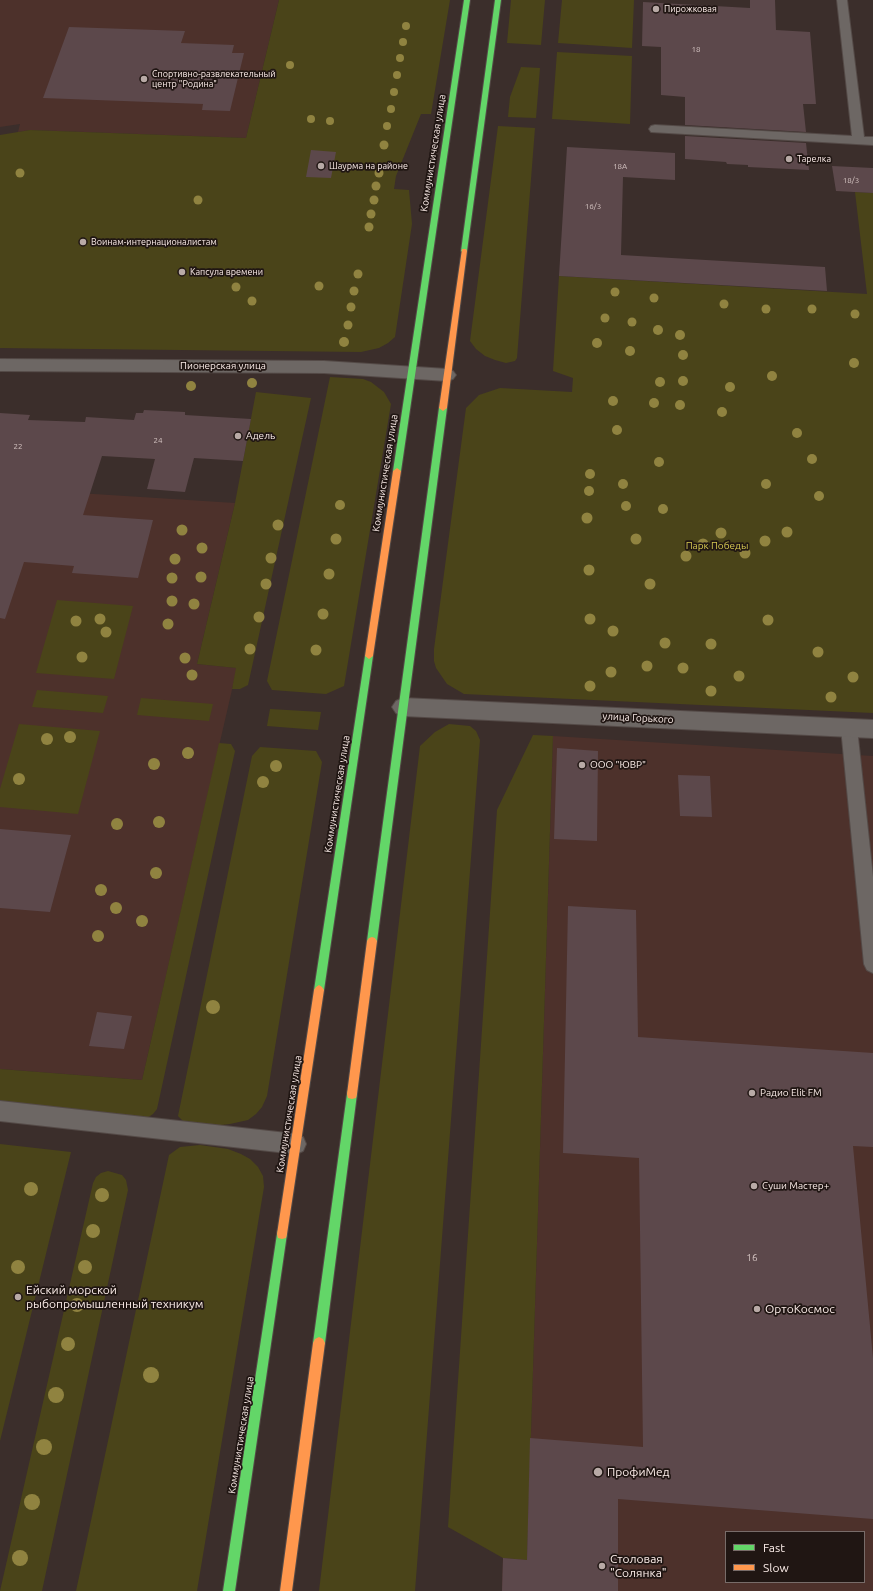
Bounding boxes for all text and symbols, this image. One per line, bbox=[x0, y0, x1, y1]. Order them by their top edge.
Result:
marker: Пирожковая bbox=[651, 4, 661, 14]
place label: Пирожковая bbox=[664, 4, 717, 14]
house number: 18 bbox=[691, 44, 701, 54]
place label: Спортивно-развлекательный центр "Родина" bbox=[152, 69, 276, 90]
marker: Спортивно-развлекательный центр "Родина" bbox=[139, 74, 149, 84]
street label: Коммунистическая улица bbox=[418, 93, 448, 213]
marker: Тарелка bbox=[784, 154, 794, 164]
place label: Тарелка bbox=[797, 154, 831, 164]
marker: Шаурма на районе bbox=[316, 161, 326, 171]
place label: Шаурма на районе bbox=[329, 161, 408, 171]
house number: 18А bbox=[613, 161, 627, 171]
house number: 18/3 bbox=[843, 175, 859, 185]
house number: 16/3 bbox=[585, 201, 601, 211]
marker: Воинам-интернационалистам bbox=[78, 237, 88, 247]
place label: Воинам-интернационалистам bbox=[91, 237, 217, 247]
marker: Капсула времени bbox=[177, 267, 187, 277]
place label: Капсула времени bbox=[190, 267, 263, 277]
street label: Пионерская улица bbox=[180, 360, 266, 372]
street label: Коммунистическая улица bbox=[370, 413, 400, 533]
place label: Адель bbox=[246, 430, 275, 442]
marker: Адель bbox=[233, 431, 243, 441]
house number: 24 bbox=[153, 435, 163, 445]
house number: 22 bbox=[13, 441, 23, 451]
park label: Парк Победы bbox=[686, 540, 748, 552]
street label: улица Горького bbox=[602, 710, 674, 726]
street label: Коммунистическая улица bbox=[322, 734, 352, 854]
place label: ООО "ЮВР" bbox=[590, 759, 646, 771]
marker: ООО "ЮВР" bbox=[577, 760, 587, 770]
street label: Коммунистическая улица bbox=[274, 1054, 304, 1174]
place label: Радио Elit FM bbox=[760, 1087, 822, 1099]
marker: Радио Elit FM bbox=[747, 1088, 757, 1098]
place label: Суши Мастер+ bbox=[762, 1180, 829, 1192]
marker: Суши Мастер+ bbox=[749, 1181, 759, 1191]
house number: 16 bbox=[746, 1252, 758, 1264]
place label: Ейский морской рыбопромышленный техникум bbox=[26, 1283, 204, 1311]
marker: Ейский морской рыбопромышленный техникум bbox=[13, 1292, 23, 1302]
place label: ОртоКосмос bbox=[765, 1302, 835, 1316]
marker: ОртоКосмос bbox=[752, 1304, 762, 1314]
street label: Коммунистическая улица bbox=[226, 1375, 256, 1495]
place label: ПрофиМед bbox=[607, 1465, 670, 1479]
marker: ПрофиМед bbox=[592, 1466, 604, 1478]
legend bbox=[725, 1531, 865, 1583]
text: Fast bbox=[763, 1541, 785, 1554]
place label: Столовая "Солянка" bbox=[610, 1552, 666, 1580]
marker: Столовая "Солянка" bbox=[597, 1561, 607, 1571]
text: Slow bbox=[763, 1561, 789, 1574]

